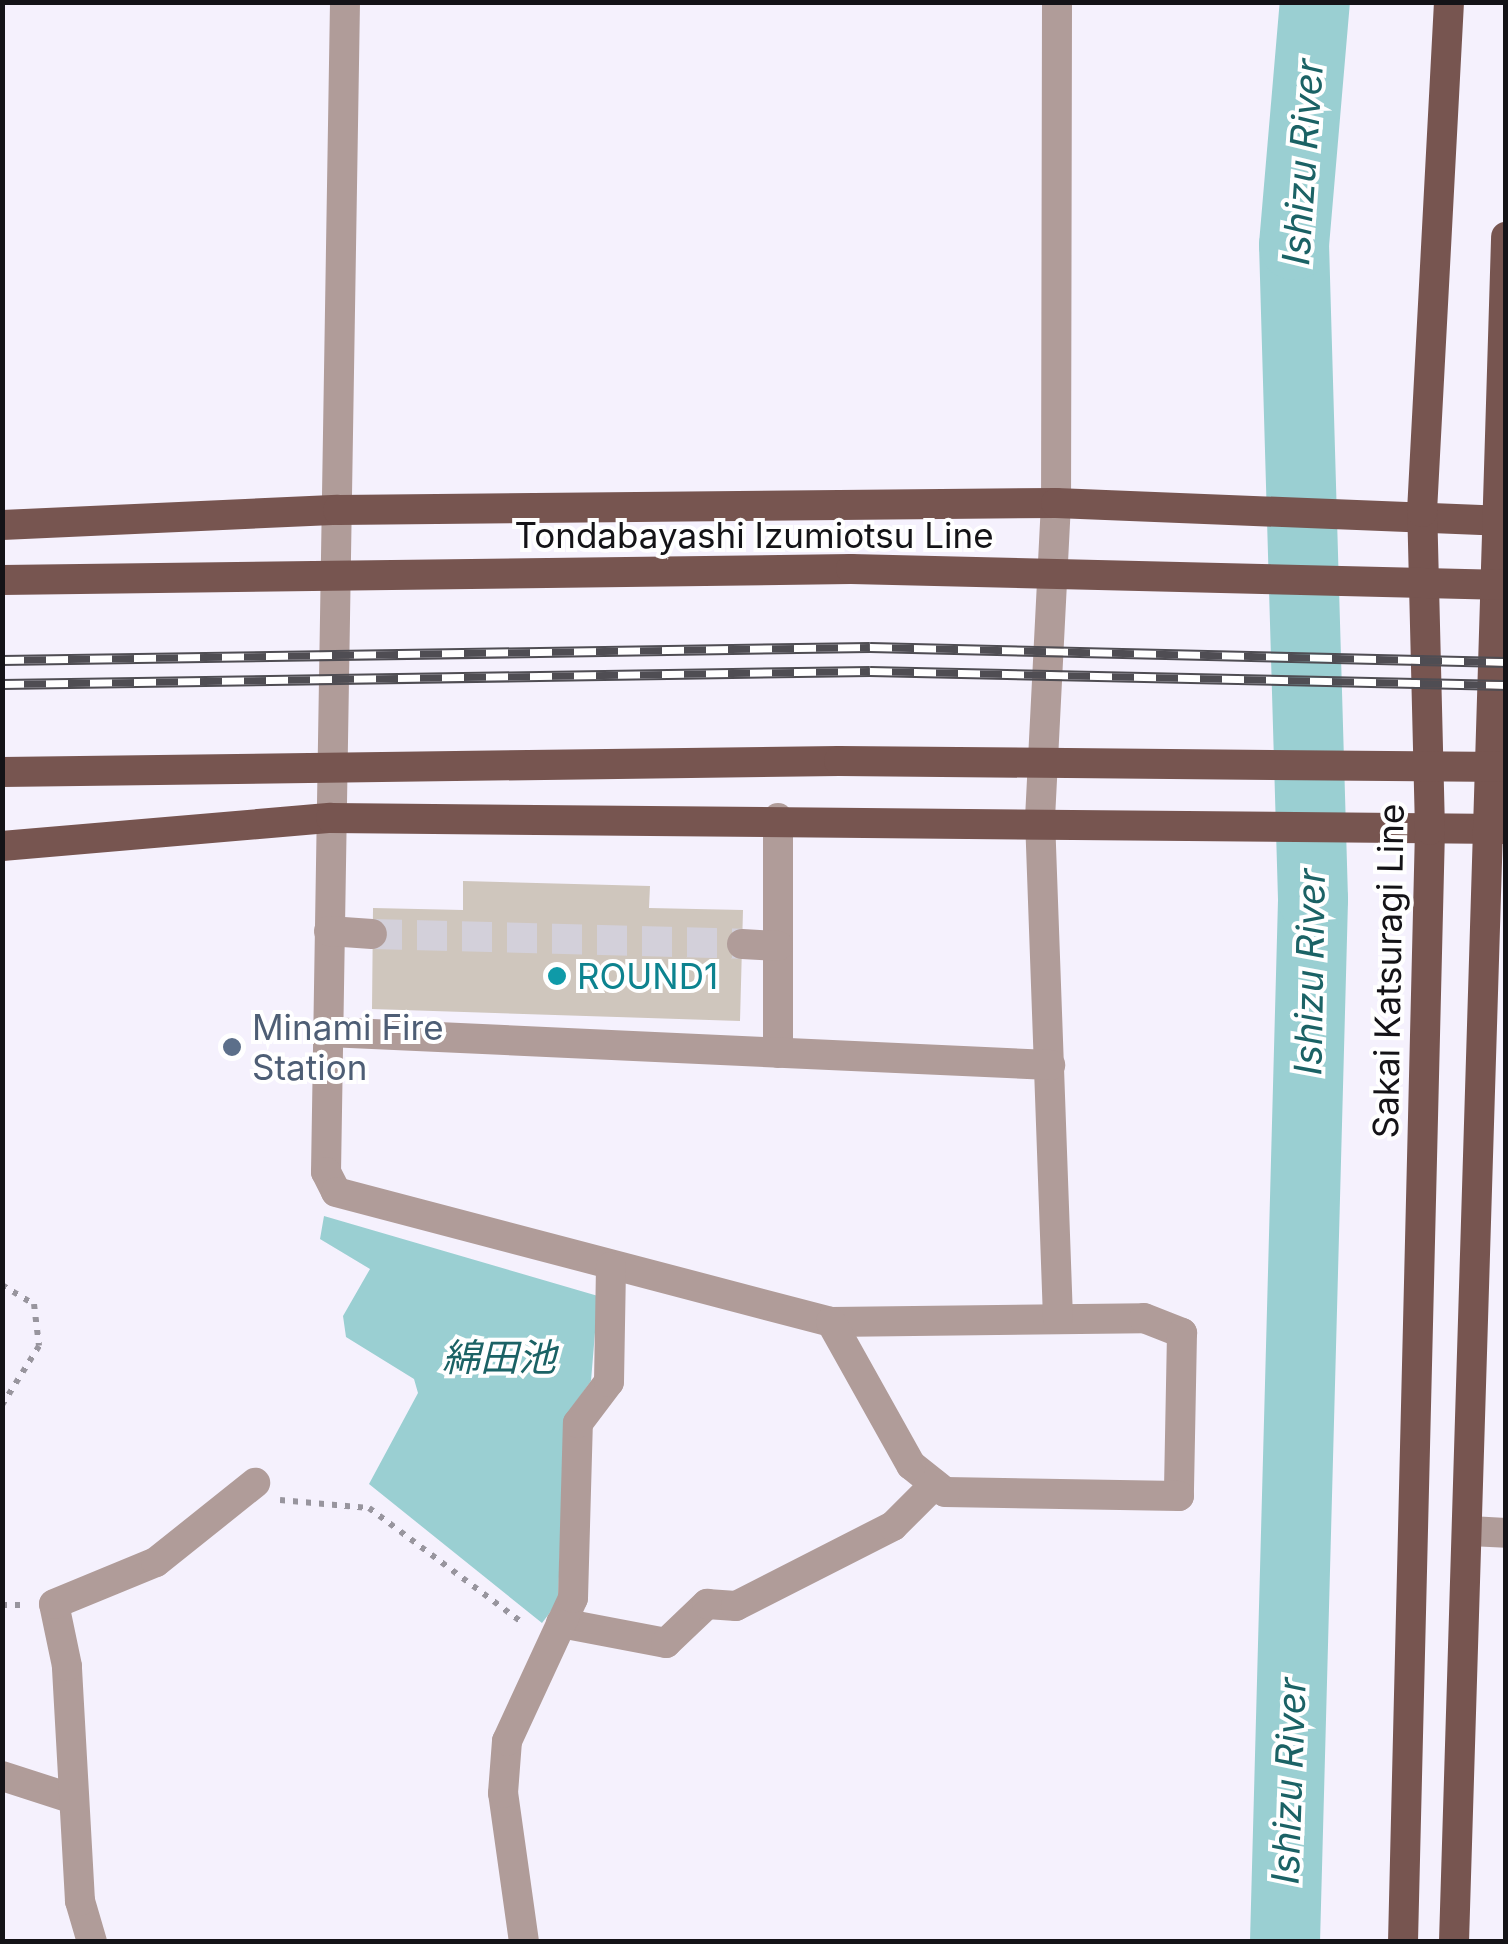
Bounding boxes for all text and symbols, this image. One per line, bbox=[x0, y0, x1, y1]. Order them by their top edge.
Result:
water label: Ishizu River bbox=[1273, 57, 1333, 267]
street label: Tondabayashi Izumiotsu Line bbox=[514, 514, 994, 556]
street label: Sakai Katsuragi Line bbox=[1364, 803, 1412, 1139]
water label: Ishizu River bbox=[1285, 868, 1335, 1076]
place label: ROUND1 bbox=[577, 955, 718, 997]
marker: ROUND1 bbox=[546, 965, 568, 987]
place label: Minami Fire Station bbox=[252, 1006, 444, 1088]
marker: Minami Fire Station bbox=[221, 1036, 243, 1058]
water label: 綿田池 bbox=[442, 1335, 556, 1381]
water label: Ishizu River bbox=[1263, 1677, 1315, 1885]

